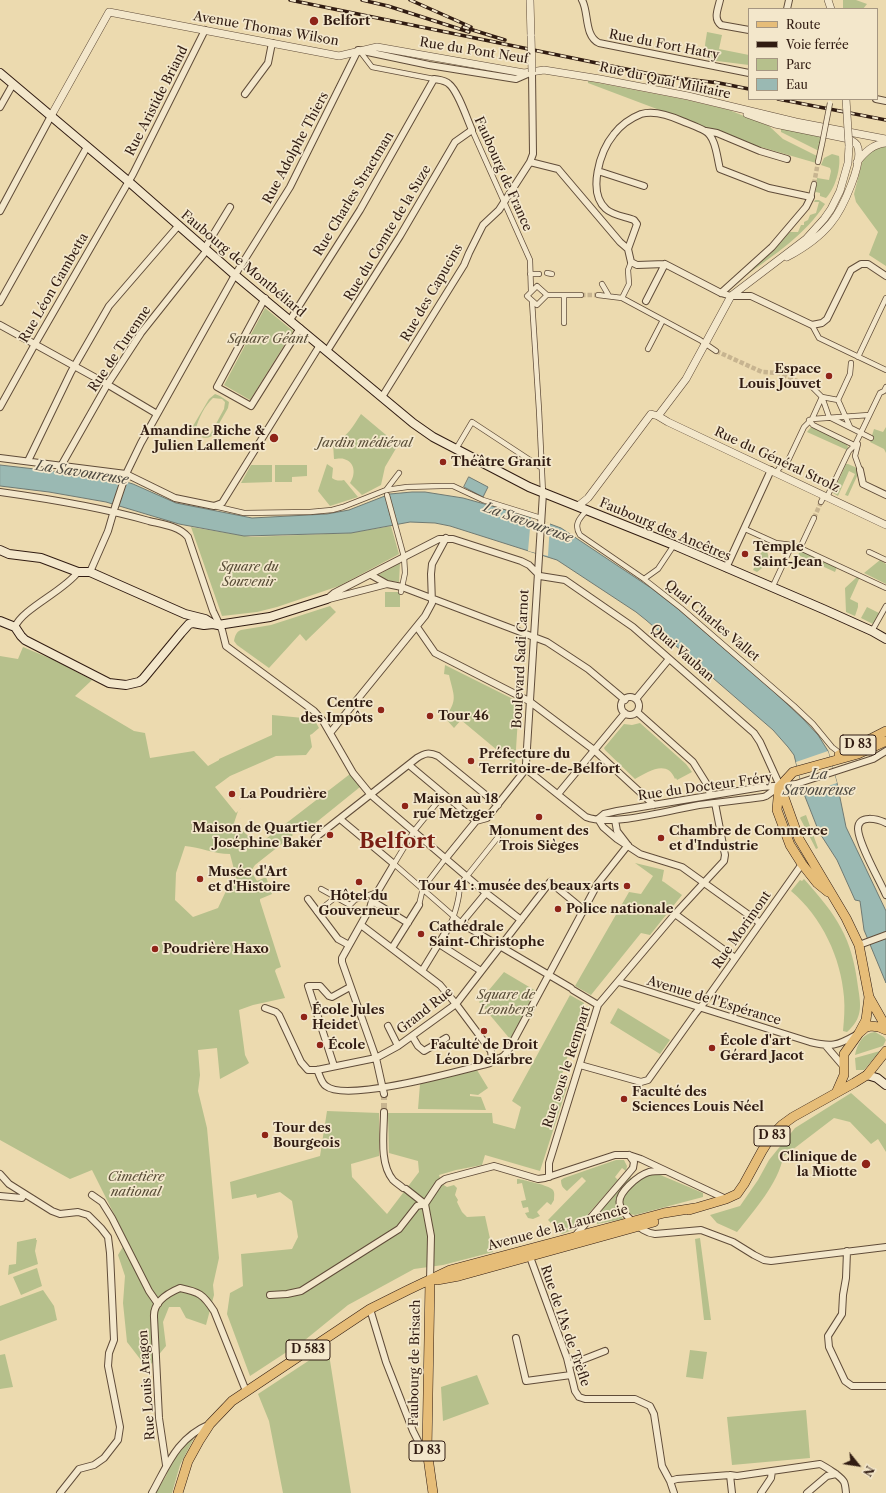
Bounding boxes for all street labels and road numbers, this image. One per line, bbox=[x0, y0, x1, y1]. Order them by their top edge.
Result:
street label: Avenue Thomas Wilson bbox=[192, 9, 340, 49]
street label: Rue du Fort Hatry bbox=[607, 27, 721, 63]
street label: Rue du Pont Neuf bbox=[418, 35, 530, 67]
street label: Rue Aristide Briand bbox=[122, 43, 192, 159]
street label: Rue du Quai Militaire bbox=[598, 59, 732, 103]
street label: Rue Adolphe Thiers bbox=[260, 89, 332, 207]
street label: Faubourg de France bbox=[471, 114, 535, 234]
street label: Rue Charles Stractman bbox=[311, 129, 397, 259]
street label: Rue du Comte de la Suze bbox=[341, 162, 435, 304]
street label: Faubourg de Montbéliard bbox=[178, 207, 308, 321]
street label: Rue Léon Gambetta bbox=[16, 230, 92, 346]
street label: Rue des Capucins bbox=[398, 241, 466, 345]
street label: Rue de Turenne bbox=[85, 303, 155, 395]
street label: Rue du Général Strolz bbox=[712, 424, 842, 496]
street label: Faubourg des Ancêtres bbox=[597, 495, 733, 565]
street label: Quai Charles Vallet bbox=[662, 577, 762, 665]
street label: Boulevard Sadi Carnot bbox=[510, 589, 532, 729]
street label: Quai Vauban bbox=[647, 621, 717, 685]
road number: D 83 bbox=[840, 735, 876, 755]
street label: Rue du Docteur Fréry bbox=[637, 770, 773, 804]
street label: Rue Morimont bbox=[709, 888, 775, 972]
street label: Avenue de l'Espérance bbox=[645, 973, 783, 1029]
street label: Grand Rue bbox=[394, 984, 456, 1038]
street label: Rue sous le Rempart bbox=[540, 1004, 594, 1130]
road number: D 83 bbox=[754, 1126, 790, 1146]
street label: Avenue de la Laurencie bbox=[486, 1202, 630, 1254]
street label: Rue de l'As de Trèfle bbox=[537, 1263, 593, 1389]
street label: Faubourg de Brisach bbox=[406, 1299, 424, 1427]
street label: Rue Louis Aragon bbox=[135, 1329, 159, 1441]
road number: D 583 bbox=[286, 1340, 330, 1360]
road number: D 83 bbox=[409, 1441, 445, 1461]

